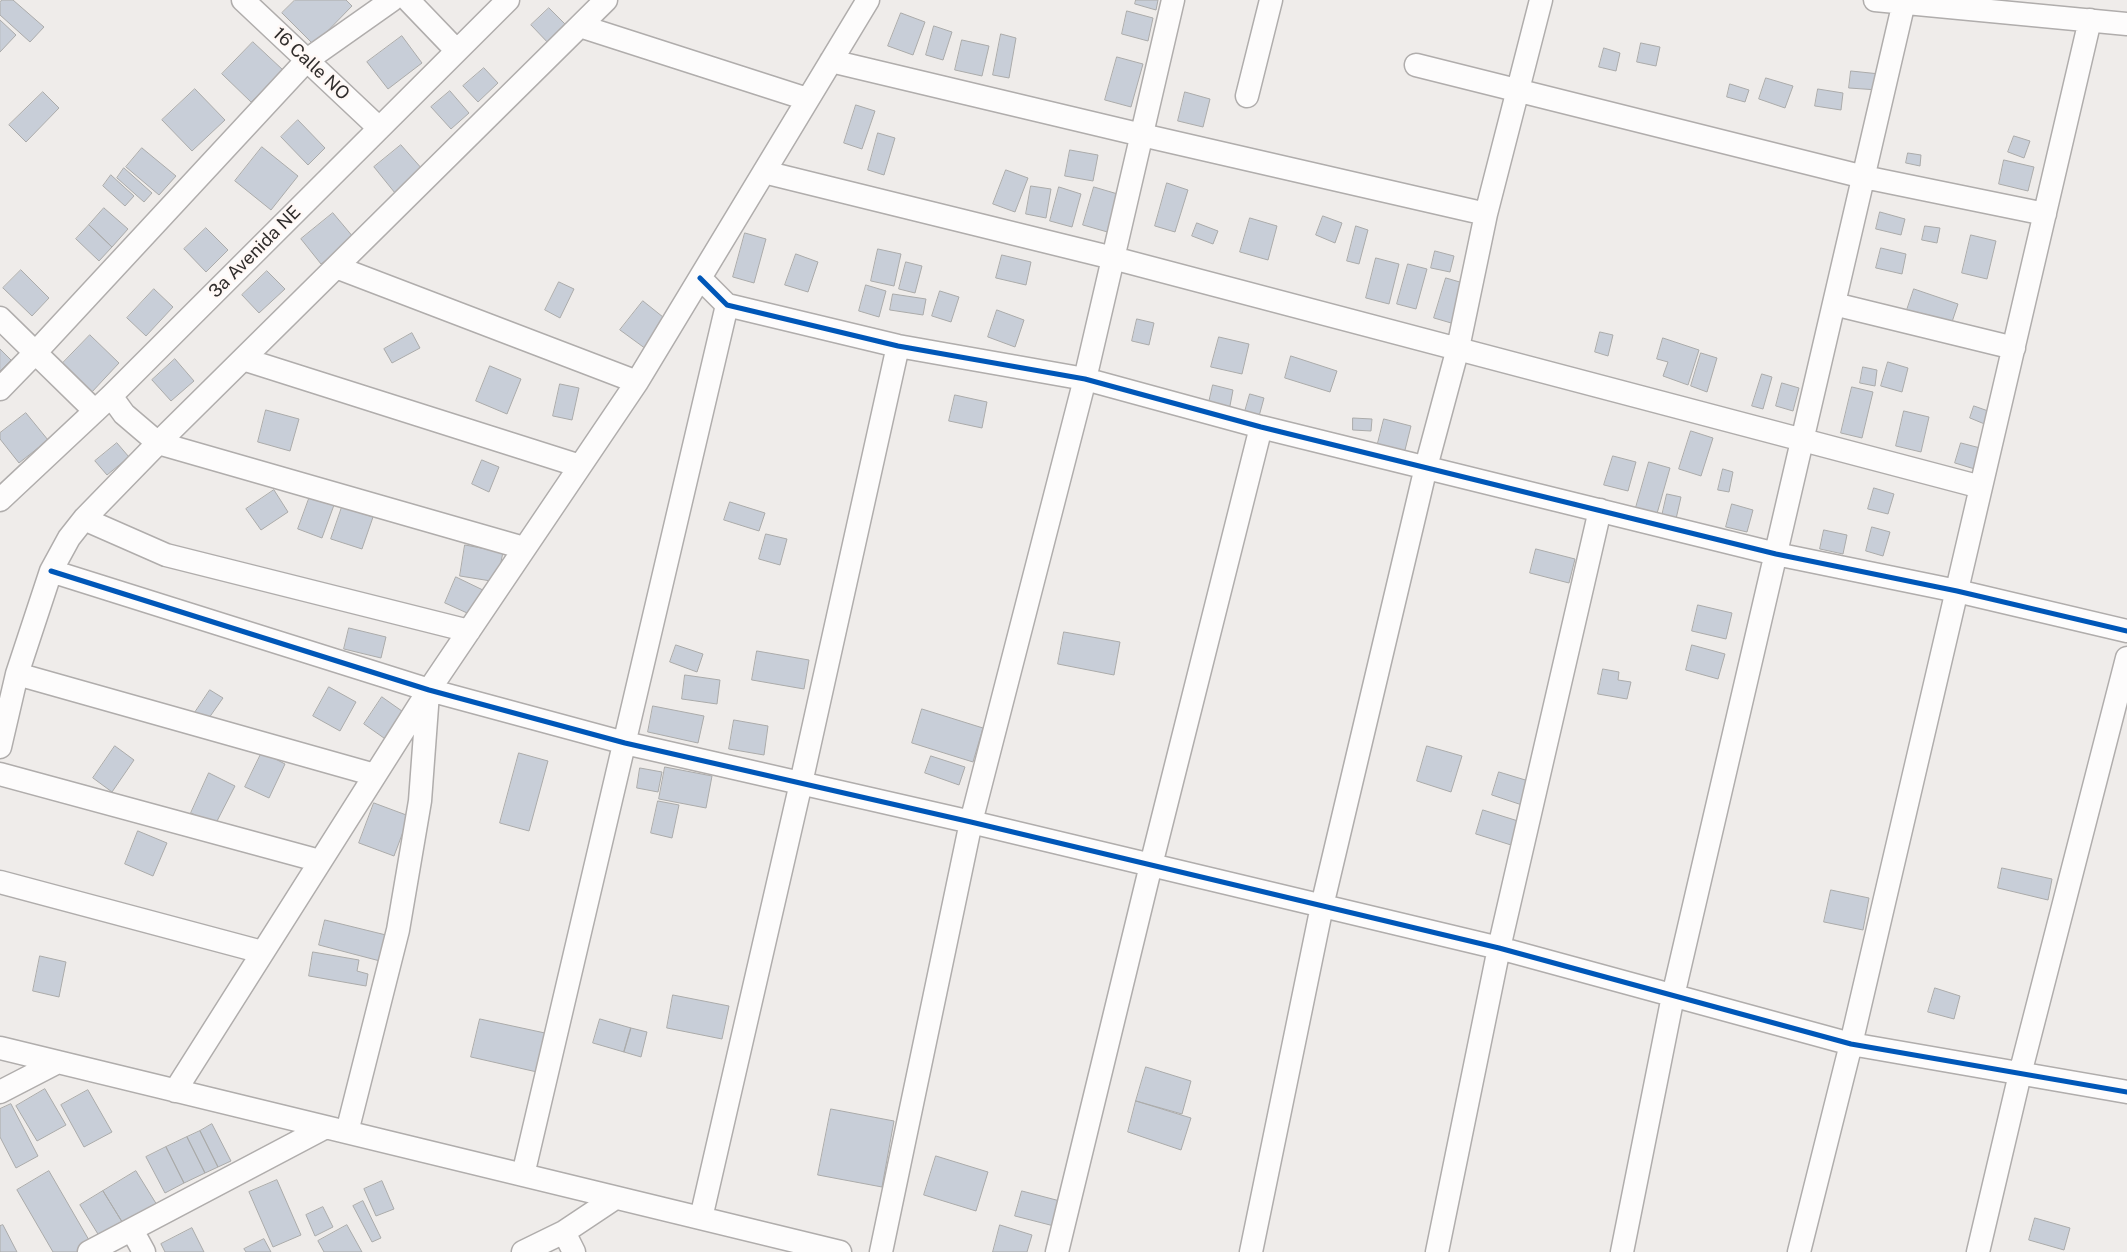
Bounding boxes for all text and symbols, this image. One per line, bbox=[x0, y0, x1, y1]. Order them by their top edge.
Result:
street label: 16 Calle NO bbox=[268, 23, 354, 105]
street label: 3a Avenida NE bbox=[205, 202, 305, 302]

